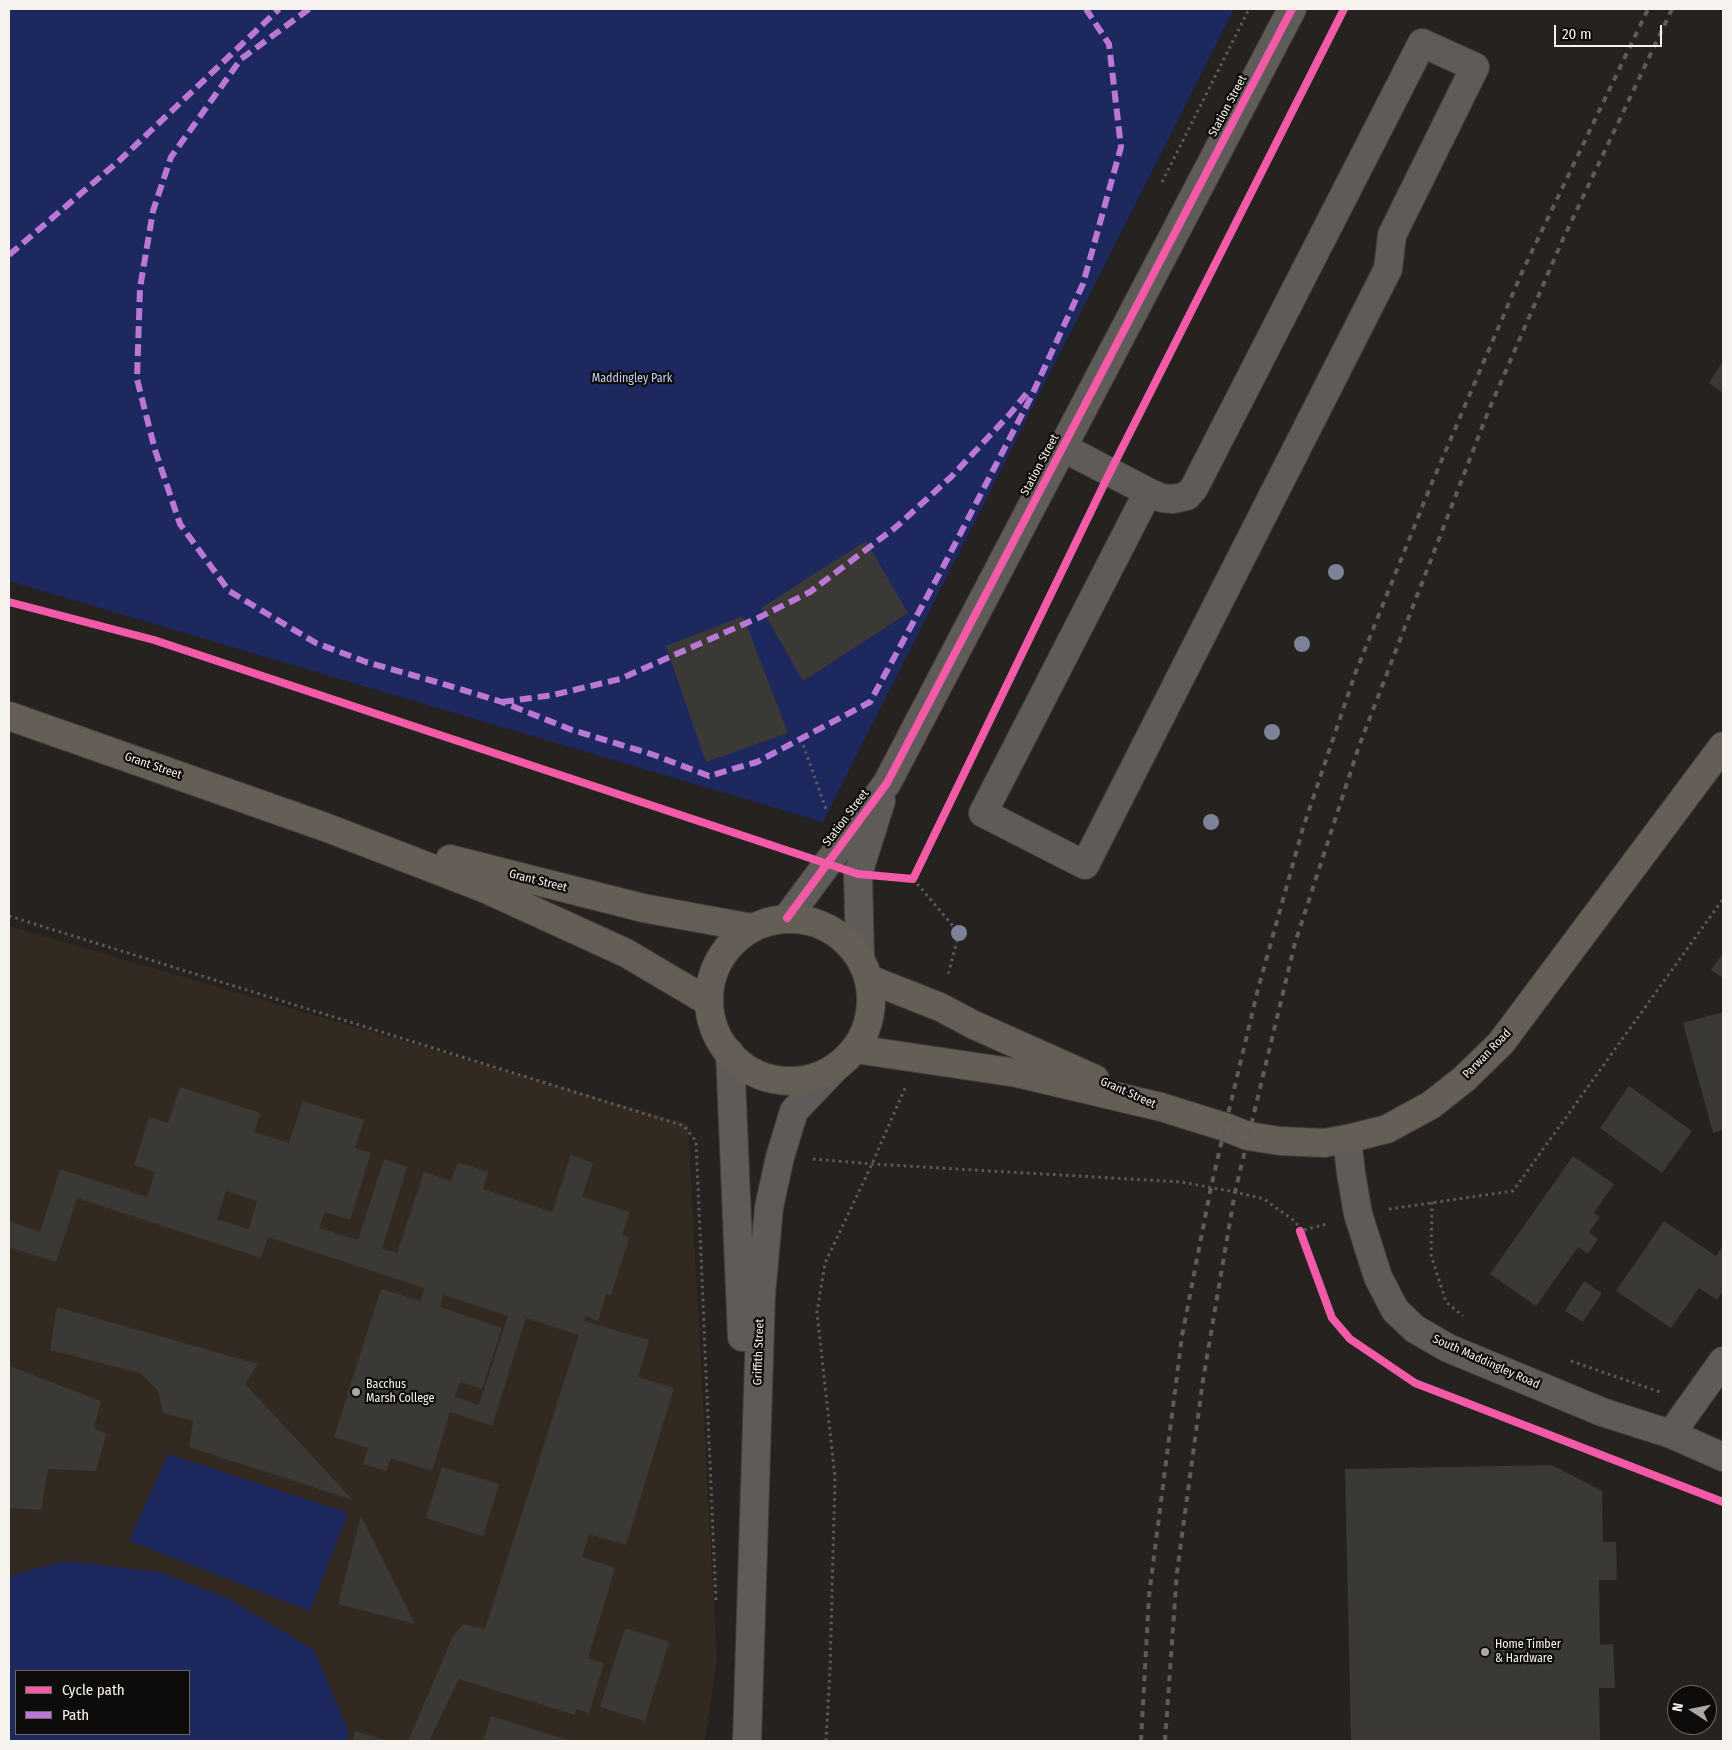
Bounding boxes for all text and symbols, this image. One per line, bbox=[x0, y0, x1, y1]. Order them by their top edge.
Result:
scale bar bbox=[1557, 15, 1664, 47]
text: 20 m bbox=[1562, 25, 1592, 43]
street label: Station Street bbox=[1206, 73, 1250, 139]
park label: Maddingley Park bbox=[592, 372, 672, 386]
street label: Station Street bbox=[1018, 432, 1062, 498]
street label: Grant Street bbox=[123, 750, 183, 782]
street label: Station Street bbox=[820, 787, 872, 849]
street label: Grant Street bbox=[508, 867, 568, 895]
street label: Parwan Road bbox=[1460, 1026, 1514, 1082]
street label: Grant Street bbox=[1098, 1074, 1158, 1112]
street label: Griffith Street bbox=[751, 1318, 767, 1386]
street label: South Maddingley Road bbox=[1430, 1332, 1542, 1392]
place label: Bacchus Marsh College bbox=[366, 1378, 434, 1406]
marker: Bacchus Marsh College bbox=[350, 1386, 362, 1398]
place label: Home Timber & Hardware bbox=[1495, 1638, 1561, 1666]
marker: Home Timber & Hardware bbox=[1479, 1646, 1491, 1658]
legend bbox=[15, 1670, 190, 1735]
text: Cycle path bbox=[62, 1681, 125, 1699]
north arrow bbox=[1667, 1685, 1717, 1735]
text: N bbox=[1669, 1702, 1687, 1713]
text: Path bbox=[62, 1706, 89, 1724]

